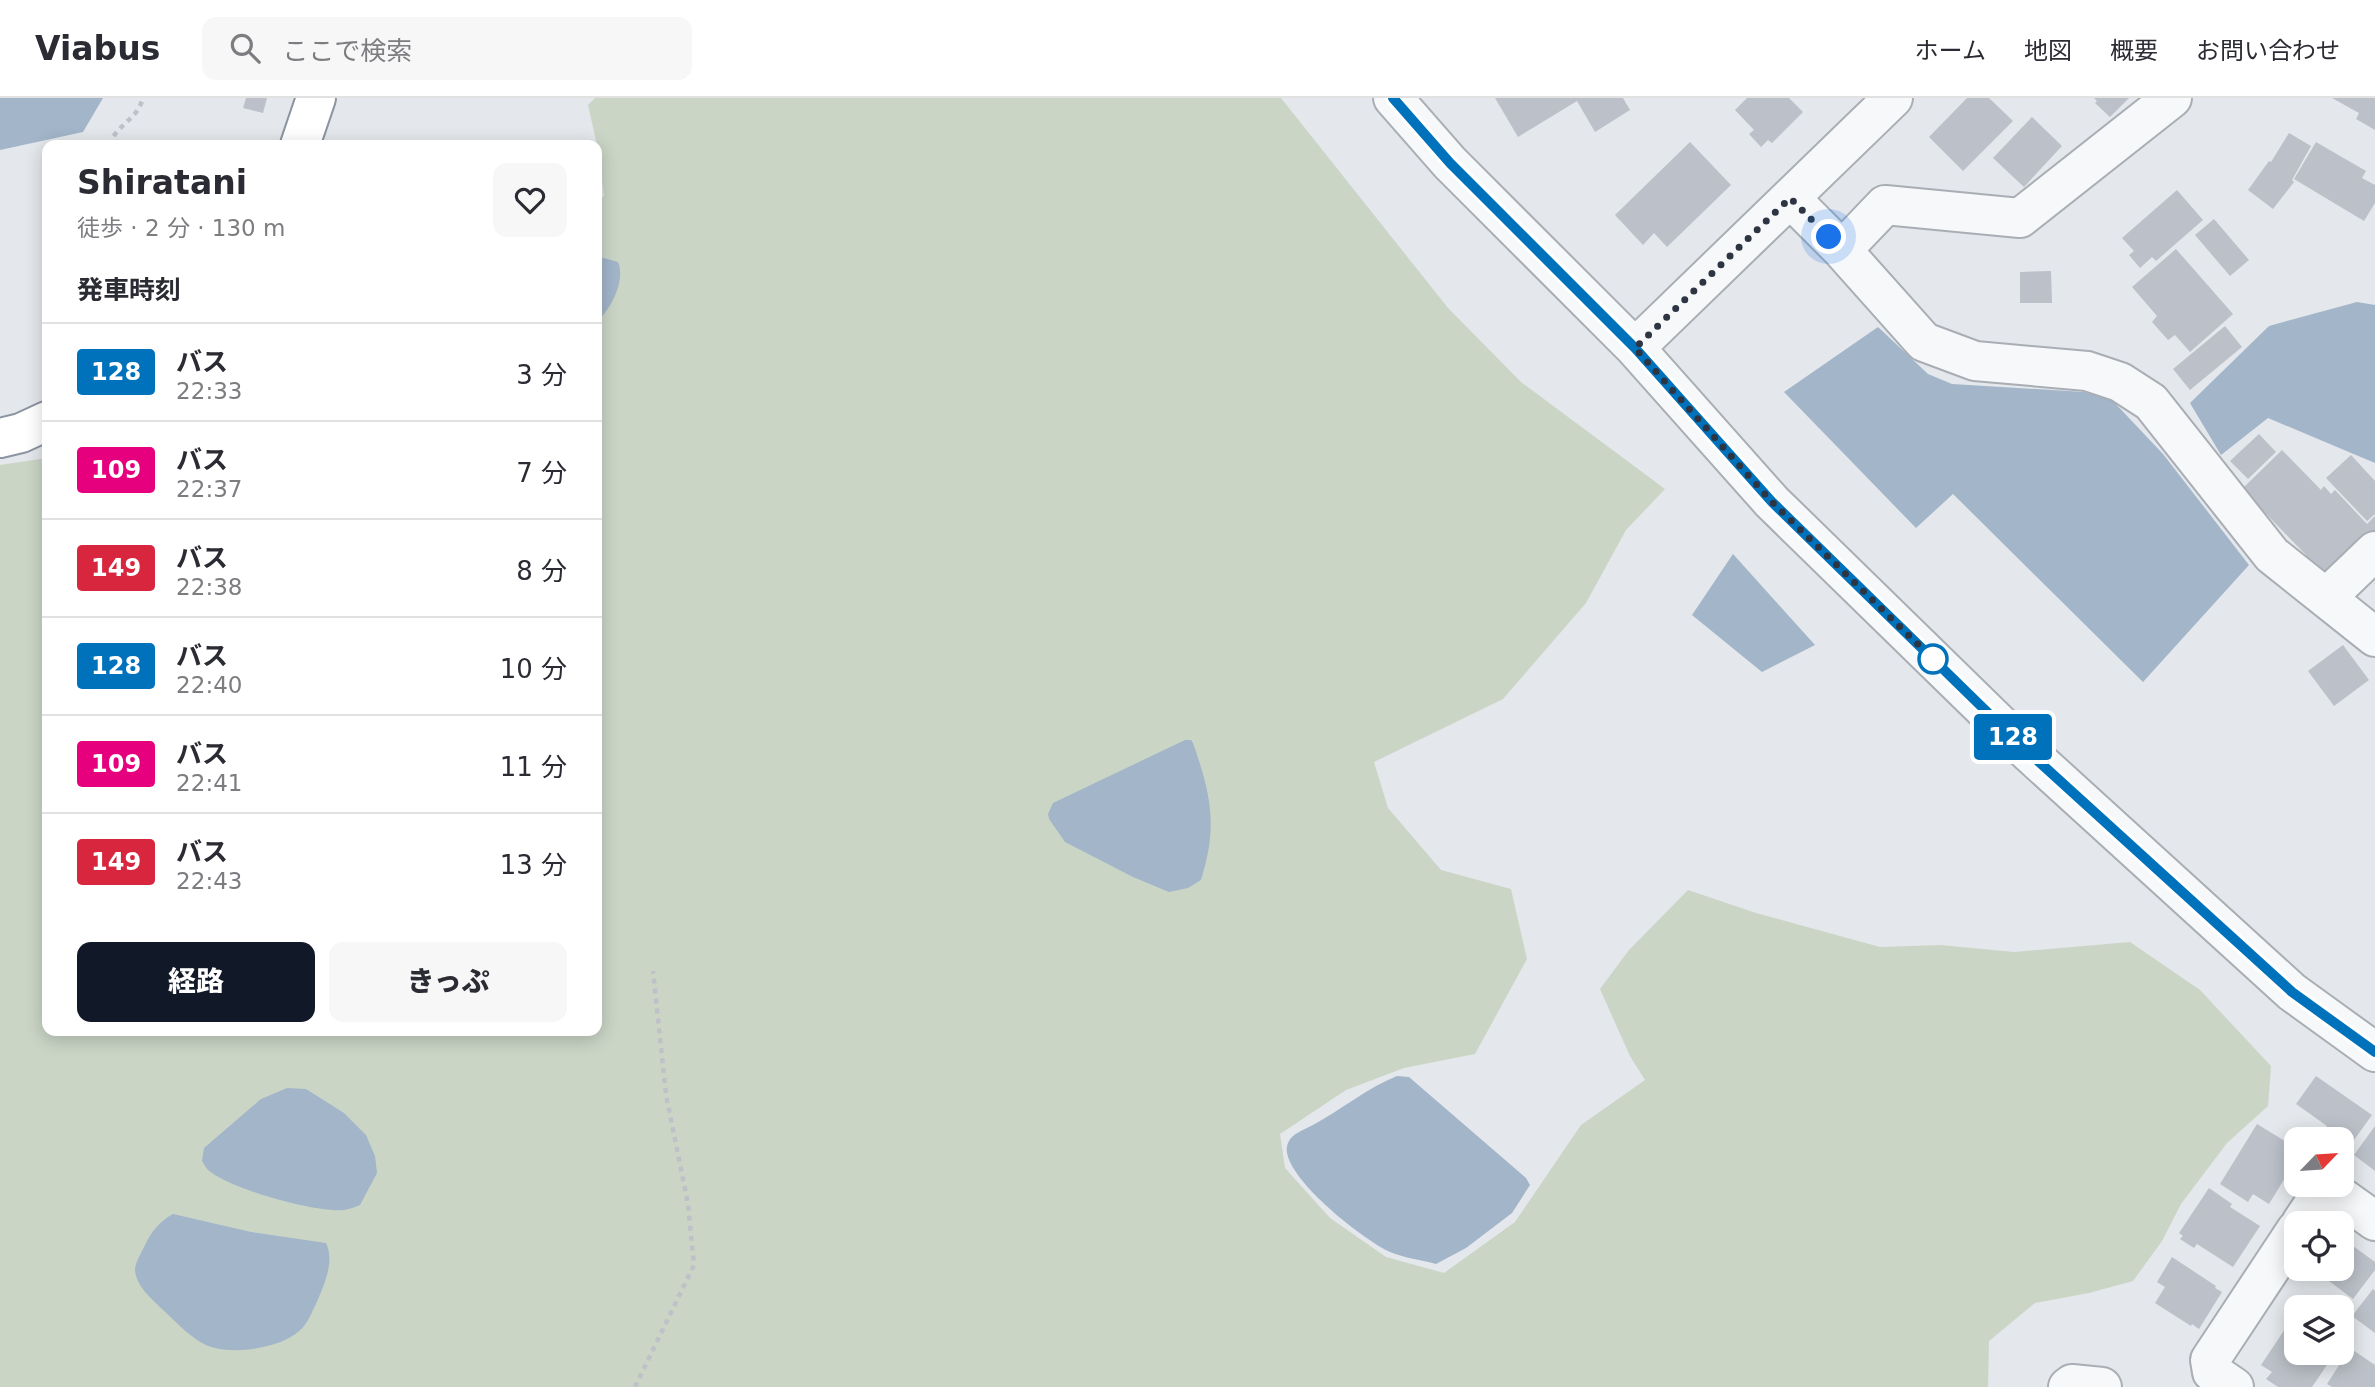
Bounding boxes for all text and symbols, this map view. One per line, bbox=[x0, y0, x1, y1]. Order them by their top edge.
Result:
search box bbox=[202, 17, 692, 80]
text: Viabus bbox=[35, 29, 160, 68]
icon: search bbox=[226, 29, 264, 67]
text: ここで検索 bbox=[282, 36, 412, 66]
text: ホーム bbox=[1915, 37, 1986, 65]
text: 地図 bbox=[2024, 37, 2072, 65]
text: 概要 bbox=[2110, 37, 2158, 65]
text: お問い合わせ bbox=[2196, 37, 2340, 65]
text: Shiratani bbox=[77, 163, 247, 202]
button: heart bbox=[493, 163, 567, 237]
text: 徒歩 · 2 分 · 130 m bbox=[77, 215, 285, 241]
your location bbox=[1811, 219, 1846, 254]
text: 発車時刻 bbox=[77, 275, 181, 305]
text: バス bbox=[176, 347, 228, 377]
text: 128 bbox=[91, 358, 141, 386]
text: 3 分 bbox=[516, 360, 567, 390]
text: 22:33 bbox=[176, 378, 242, 404]
text: バス bbox=[176, 445, 228, 475]
text: 109 bbox=[91, 456, 141, 484]
text: 7 分 bbox=[516, 458, 567, 488]
text: 22:37 bbox=[176, 476, 242, 502]
text: バス bbox=[176, 543, 228, 573]
text: 149 bbox=[91, 554, 141, 582]
text: 8 分 bbox=[516, 556, 567, 586]
text: 22:38 bbox=[176, 574, 242, 600]
text: バス bbox=[176, 641, 228, 671]
unlabelled marker bbox=[1918, 644, 1948, 674]
text: 128 bbox=[91, 652, 141, 680]
text: 10 分 bbox=[500, 654, 567, 684]
text: 22:40 bbox=[176, 672, 242, 698]
line badge: 128 bbox=[1973, 714, 2053, 760]
text: 128 bbox=[1988, 723, 2038, 751]
text: バス bbox=[176, 739, 228, 769]
text: 109 bbox=[91, 750, 141, 778]
text: 11 分 bbox=[500, 752, 567, 782]
text: 22:41 bbox=[176, 770, 242, 796]
text: バス bbox=[176, 837, 228, 867]
text: 149 bbox=[91, 848, 141, 876]
text: 13 分 bbox=[500, 850, 567, 880]
text: 22:43 bbox=[176, 868, 242, 894]
button: 経路 bbox=[77, 942, 315, 1022]
button: きっぷ bbox=[329, 942, 567, 1022]
north arrow bbox=[2284, 1127, 2354, 1197]
map controls bbox=[2284, 1127, 2354, 1365]
button: locate bbox=[2284, 1211, 2354, 1281]
button: layers bbox=[2284, 1295, 2354, 1365]

